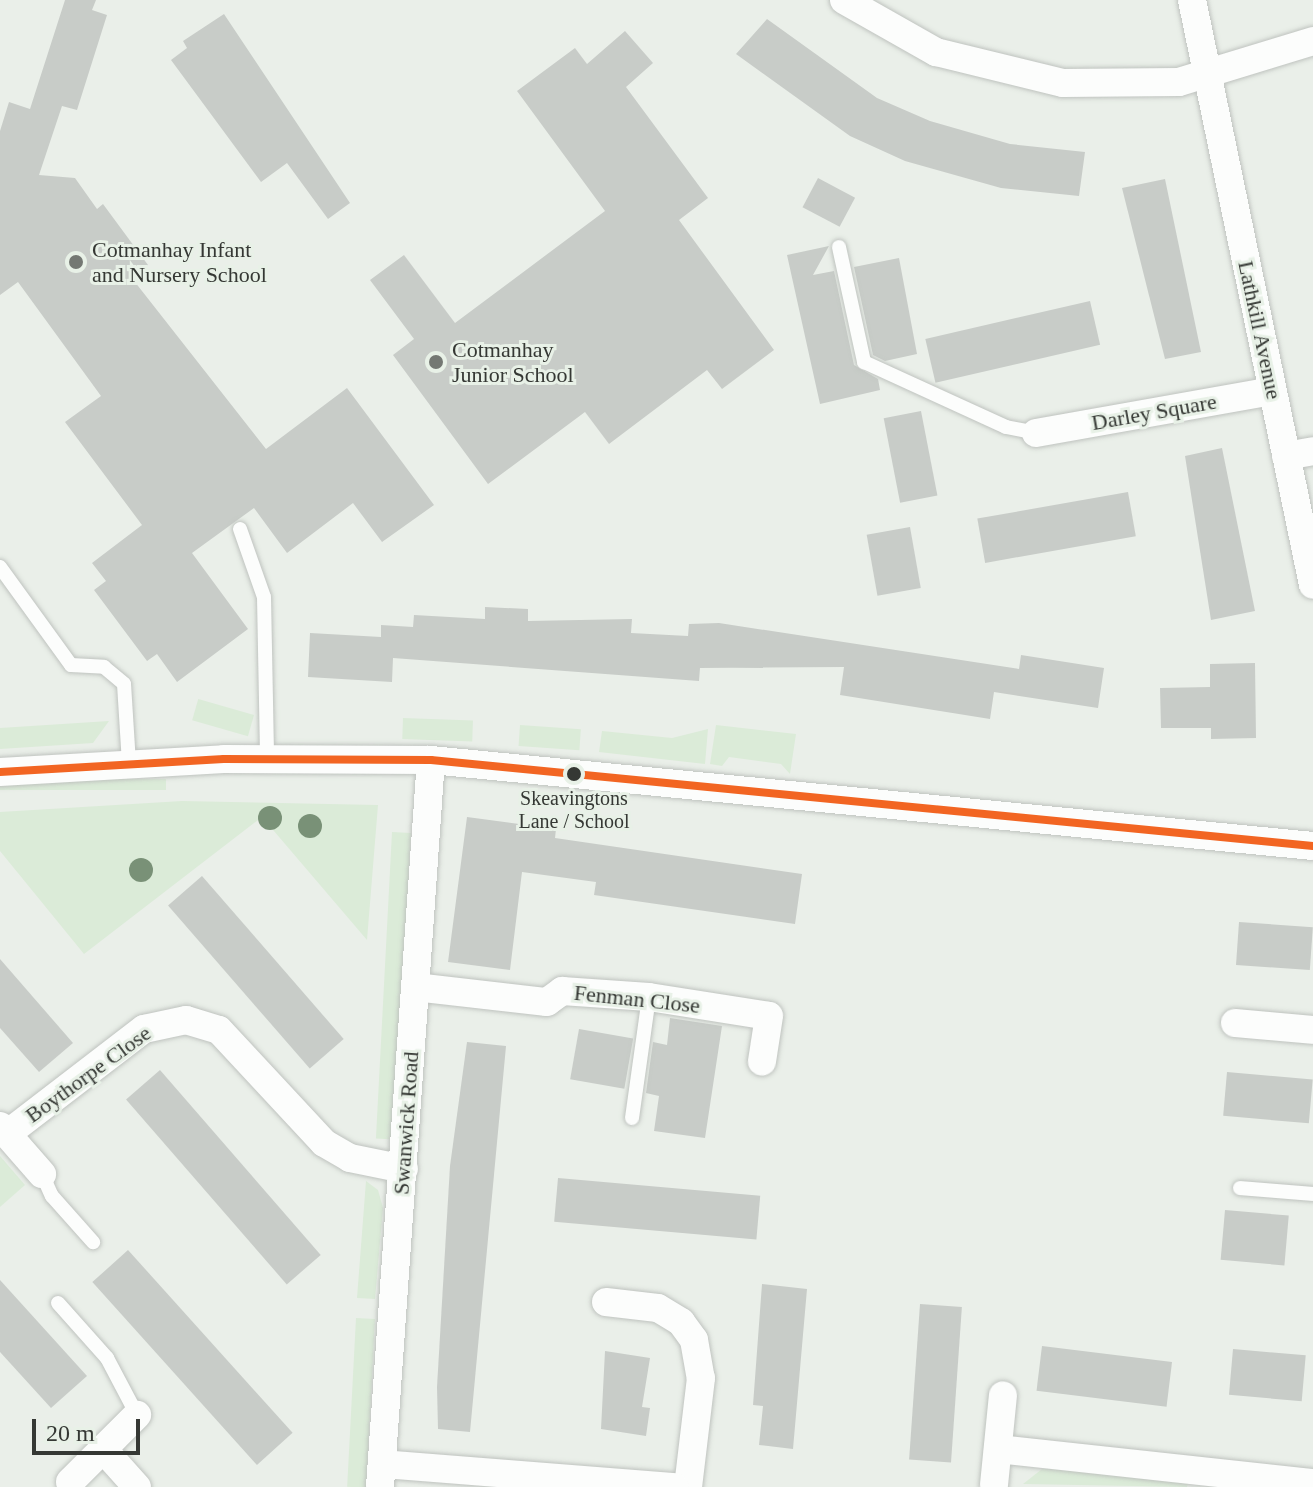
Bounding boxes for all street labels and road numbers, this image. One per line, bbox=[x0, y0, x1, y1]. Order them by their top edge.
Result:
street label: Lathkill Avenue bbox=[1232, 258, 1288, 402]
street label: Darley Square bbox=[1089, 388, 1219, 436]
street label: Fenman Close bbox=[573, 979, 701, 1019]
street label: Boythorpe Close bbox=[20, 1020, 156, 1128]
street label: Swanwick Road bbox=[388, 1050, 424, 1196]

